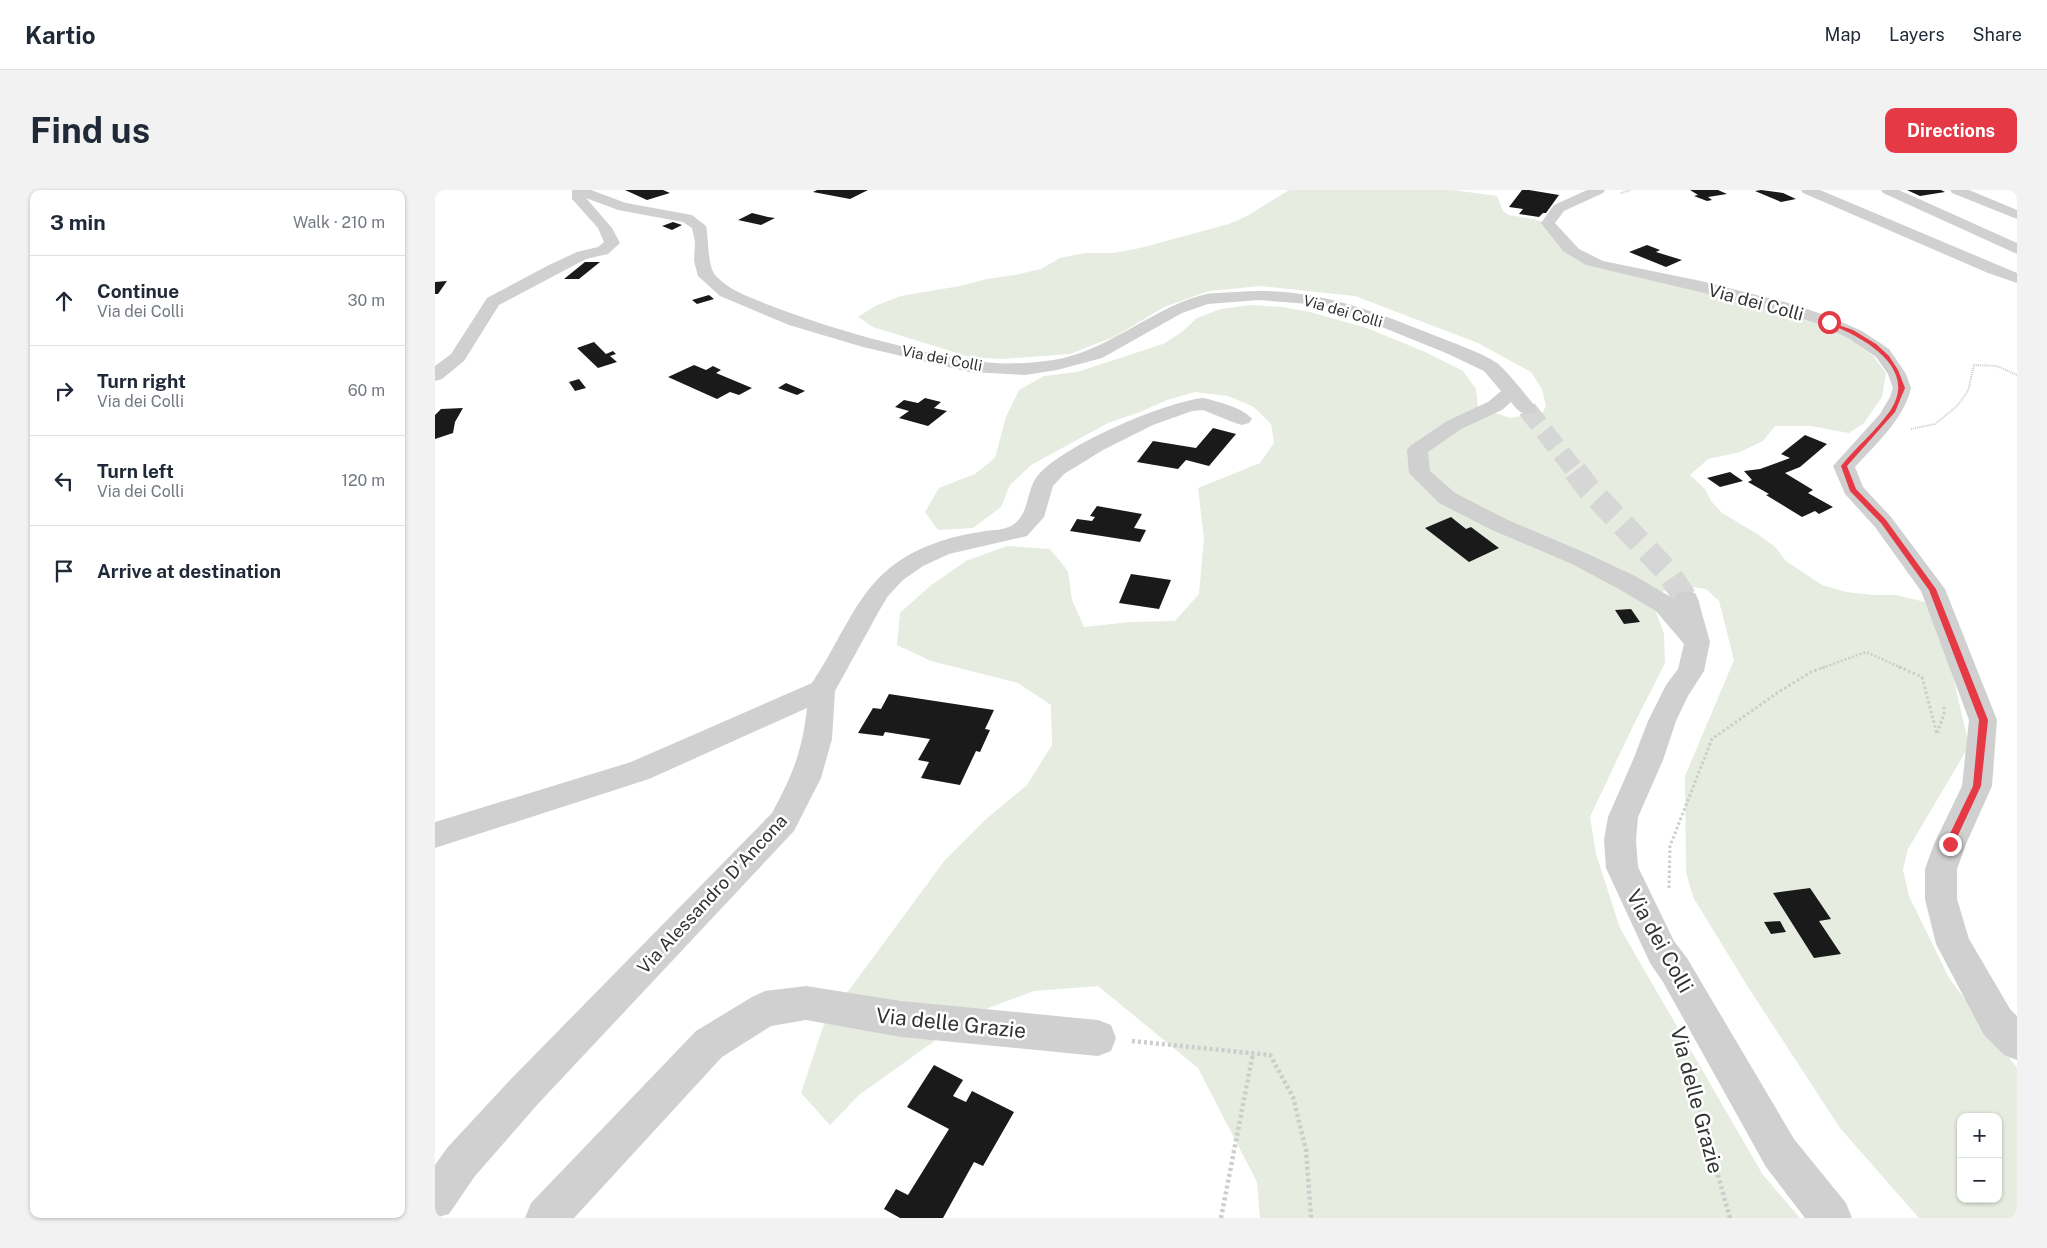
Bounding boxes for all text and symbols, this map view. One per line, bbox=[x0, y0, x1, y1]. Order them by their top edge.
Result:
text: Kartio bbox=[25, 21, 96, 49]
text: Map bbox=[1825, 24, 1861, 45]
text: Layers bbox=[1889, 24, 1945, 45]
text: Share bbox=[1973, 24, 2022, 45]
button: Directions bbox=[1885, 108, 2017, 153]
text: Find us bbox=[30, 110, 150, 151]
text: 3 min bbox=[50, 210, 106, 235]
text: Walk · 210 m bbox=[293, 213, 385, 232]
street label: Via dei Colli bbox=[1706, 279, 1806, 325]
text: Continue bbox=[97, 280, 179, 302]
icon: ahead bbox=[50, 287, 78, 315]
text: 30 m bbox=[348, 291, 385, 310]
street label: Via dei Colli bbox=[1301, 292, 1385, 330]
text: Via dei Colli bbox=[97, 302, 184, 321]
route start bbox=[1818, 311, 1841, 334]
street label: Via dei Colli bbox=[900, 342, 984, 374]
text: Turn right bbox=[97, 370, 186, 392]
icon: right bbox=[50, 377, 78, 405]
text: 60 m bbox=[348, 381, 385, 400]
text: Via dei Colli bbox=[97, 392, 184, 411]
text: Turn left bbox=[97, 460, 174, 482]
icon: left bbox=[50, 467, 78, 495]
text: 120 m bbox=[341, 471, 385, 490]
text: Via dei Colli bbox=[97, 482, 184, 501]
icon: arrive bbox=[50, 557, 78, 585]
text: Arrive at destination bbox=[97, 560, 281, 582]
street label: Via Alessandro D'Ancona bbox=[633, 810, 791, 978]
route end bbox=[1939, 833, 1962, 856]
street label: Via dei Colli bbox=[1621, 885, 1699, 997]
street label: Via delle Grazie bbox=[875, 1003, 1027, 1043]
street label: Via delle Grazie bbox=[1665, 1024, 1729, 1176]
map controls bbox=[1957, 1113, 2002, 1203]
button: + bbox=[1957, 1113, 2002, 1158]
button: − bbox=[1957, 1158, 2002, 1203]

